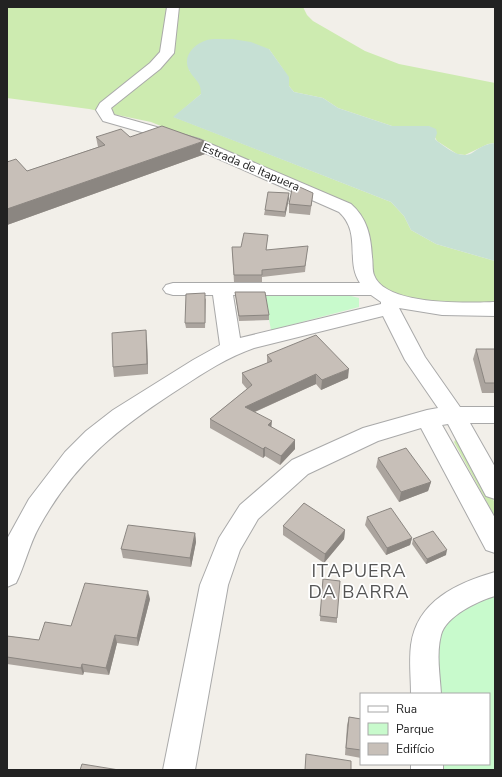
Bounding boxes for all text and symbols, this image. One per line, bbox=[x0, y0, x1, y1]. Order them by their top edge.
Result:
street label: Estrada de Itapuera bbox=[200, 139, 302, 195]
district label: ITAPUERA DA BARRA bbox=[308, 559, 410, 604]
legend bbox=[360, 693, 490, 765]
text: Rua bbox=[396, 701, 417, 717]
text: Parque bbox=[396, 721, 434, 737]
text: Edifício bbox=[396, 741, 435, 757]

